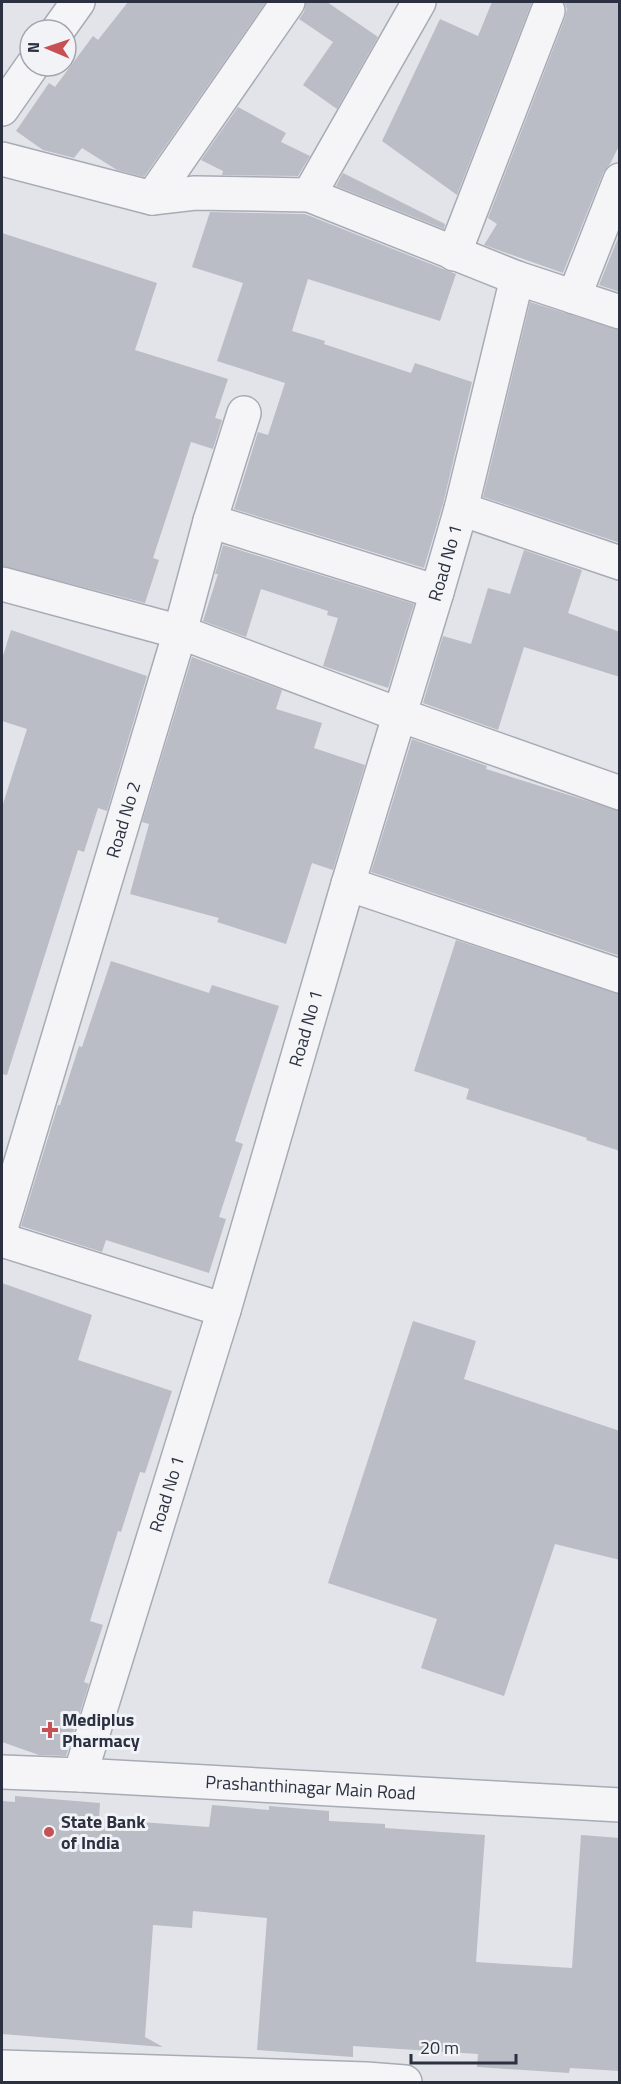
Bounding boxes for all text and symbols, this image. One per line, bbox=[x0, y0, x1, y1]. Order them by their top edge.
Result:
north arrow bbox=[18, 18, 78, 78]
text: N bbox=[21, 42, 45, 53]
street label: Road No 1 bbox=[421, 521, 469, 604]
street label: Road No 2 bbox=[99, 778, 147, 861]
street label: Road No 1 bbox=[282, 987, 329, 1070]
street label: Road No 1 bbox=[142, 1452, 191, 1536]
place label: Mediplus Pharmacy bbox=[62, 1706, 140, 1754]
marker: Mediplus Pharmacy bbox=[43, 1723, 57, 1737]
street label: Prashanthinagar Main Road bbox=[205, 1768, 416, 1807]
place label: State Bank of India bbox=[61, 1808, 146, 1856]
marker: State Bank of India bbox=[42, 1825, 56, 1839]
scale bar bbox=[411, 2027, 516, 2065]
text: 20 m bbox=[420, 2034, 459, 2061]

